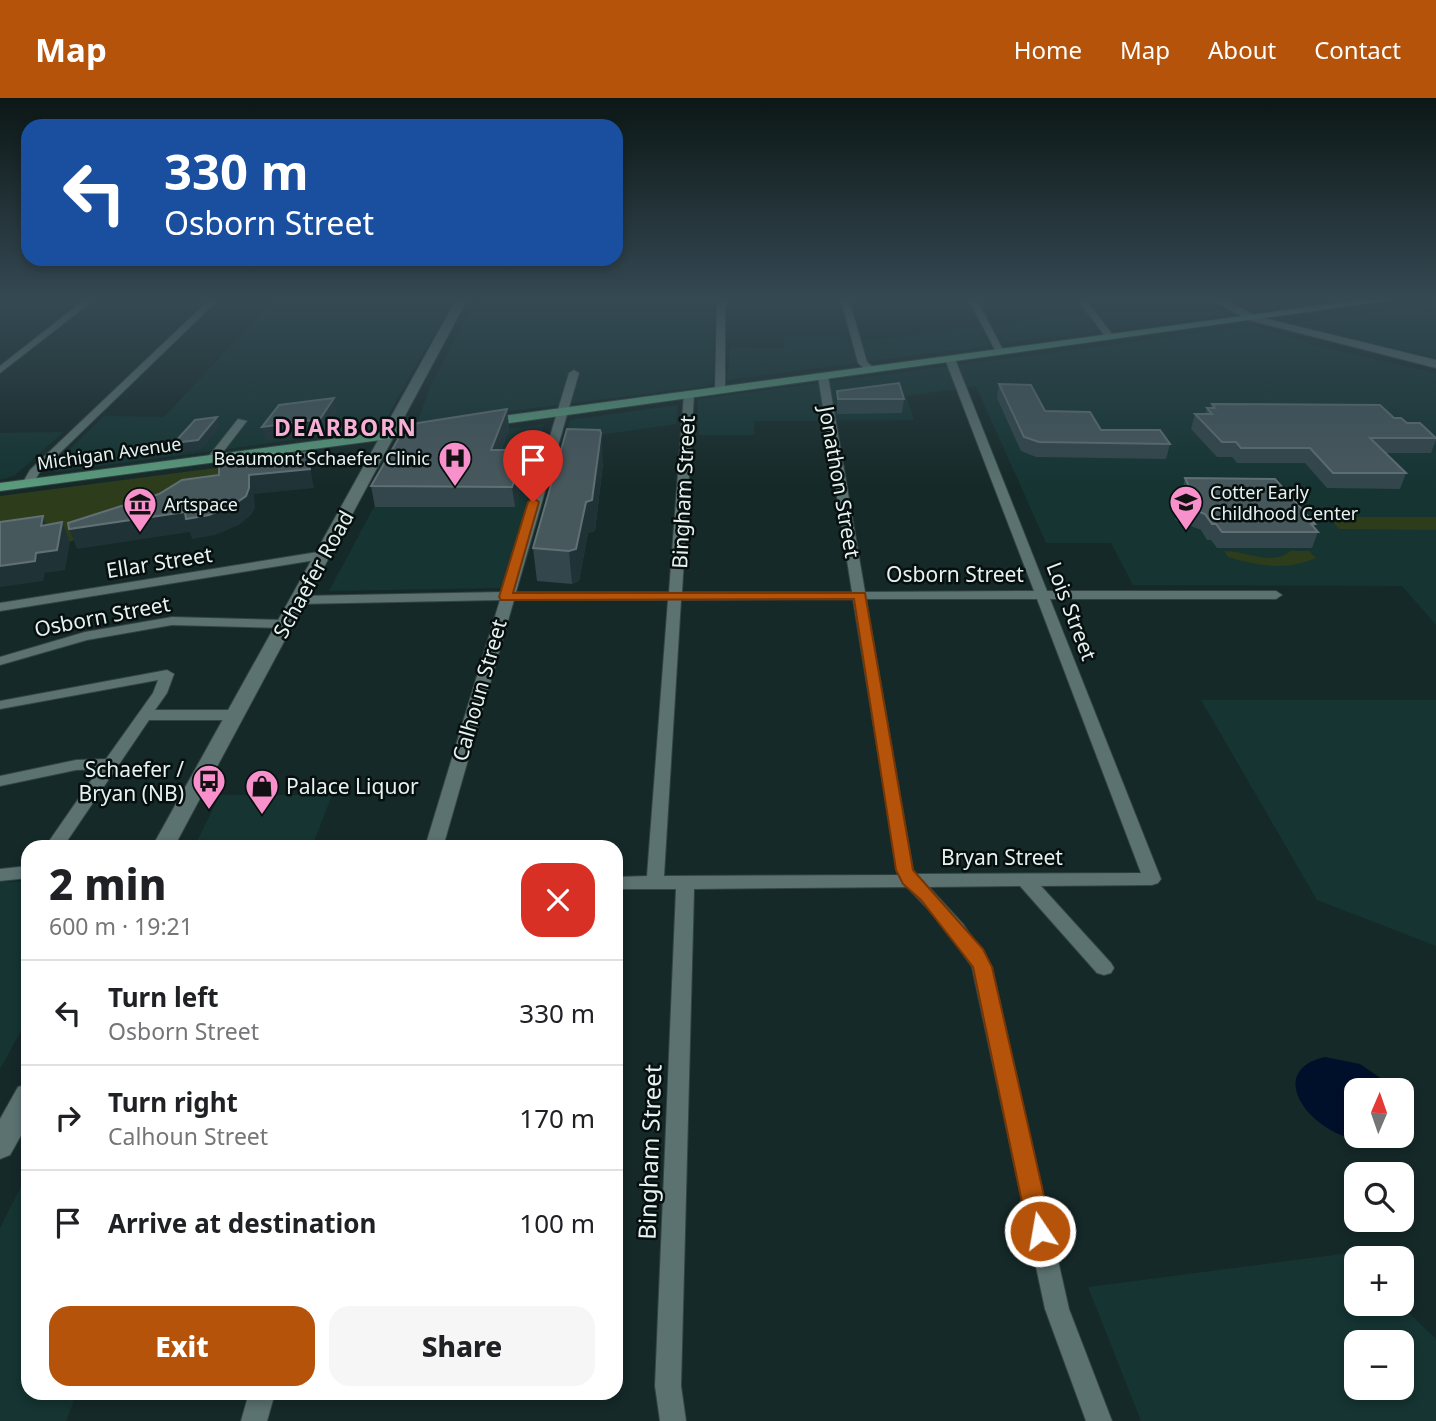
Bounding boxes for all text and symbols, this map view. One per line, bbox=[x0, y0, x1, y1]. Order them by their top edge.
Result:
text: Map bbox=[35, 27, 107, 72]
text: Home bbox=[1014, 33, 1082, 66]
text: Map bbox=[1120, 33, 1170, 66]
text: About bbox=[1208, 33, 1276, 66]
text: Contact bbox=[1314, 33, 1401, 66]
text: 330 m bbox=[164, 138, 309, 204]
icon: left bbox=[49, 147, 140, 238]
text: Osborn Street bbox=[164, 201, 374, 244]
street label: Jonathon Street bbox=[813, 402, 867, 560]
district label: DEARBORN bbox=[274, 411, 418, 443]
street label: Bingham Street bbox=[665, 414, 701, 569]
pin bbox=[503, 430, 563, 502]
street label: Michigan Avenue bbox=[35, 431, 183, 475]
hospital icon: Beaumont Schaefer Clinic bbox=[436, 439, 474, 488]
icon: arrive bbox=[514, 441, 552, 479]
place label: Beaumont Schaefer Clinic bbox=[213, 446, 430, 470]
place label: Cotter Early Childhood Center bbox=[1210, 480, 1359, 525]
school or university icon: Cotter Early Childhood Center bbox=[1167, 483, 1205, 532]
museum icon: Artspace bbox=[121, 485, 159, 534]
place label: Artspace bbox=[164, 492, 238, 516]
street label: Schaefer Road bbox=[266, 505, 360, 643]
street label: Ellar Street bbox=[104, 540, 214, 584]
street label: Lois Street bbox=[1040, 558, 1104, 665]
street label: Osborn Street bbox=[886, 560, 1024, 588]
street label: Osborn Street bbox=[32, 589, 173, 643]
street label: Calhoun Street bbox=[445, 615, 513, 764]
place label: Schaefer / Bryan (NB) bbox=[79, 755, 184, 807]
bus stop icon: Schaefer / Bryan (NB) bbox=[190, 762, 228, 811]
shop icon: Palace Liquor bbox=[243, 767, 281, 816]
place label: Palace Liquor bbox=[286, 772, 419, 800]
street label: Bryan Street bbox=[941, 843, 1063, 871]
text: 2 min bbox=[49, 855, 166, 912]
button: close bbox=[521, 863, 595, 937]
text: 600 m · 19:21 bbox=[49, 910, 193, 942]
text: Turn left bbox=[108, 979, 219, 1015]
icon: left bbox=[49, 994, 87, 1032]
text: 330 m bbox=[519, 995, 595, 1031]
text: Osborn Street bbox=[108, 1015, 259, 1047]
street label: Bingham Street bbox=[629, 1063, 669, 1240]
north arrow bbox=[1344, 1078, 1414, 1148]
map controls bbox=[1344, 1078, 1414, 1400]
text: Turn right bbox=[108, 1084, 238, 1120]
icon: right bbox=[49, 1099, 87, 1137]
text: 170 m bbox=[519, 1100, 595, 1136]
text: Calhoun Street bbox=[108, 1120, 268, 1152]
button: search bbox=[1344, 1162, 1414, 1232]
position arrow bbox=[1003, 1194, 1077, 1268]
icon: arrive bbox=[49, 1204, 87, 1242]
text: Arrive at destination bbox=[108, 1205, 377, 1241]
text: 100 m bbox=[519, 1205, 595, 1241]
button: + bbox=[1344, 1246, 1414, 1316]
button: Exit bbox=[49, 1306, 315, 1386]
button: Share bbox=[329, 1306, 595, 1386]
button: − bbox=[1344, 1330, 1414, 1400]

